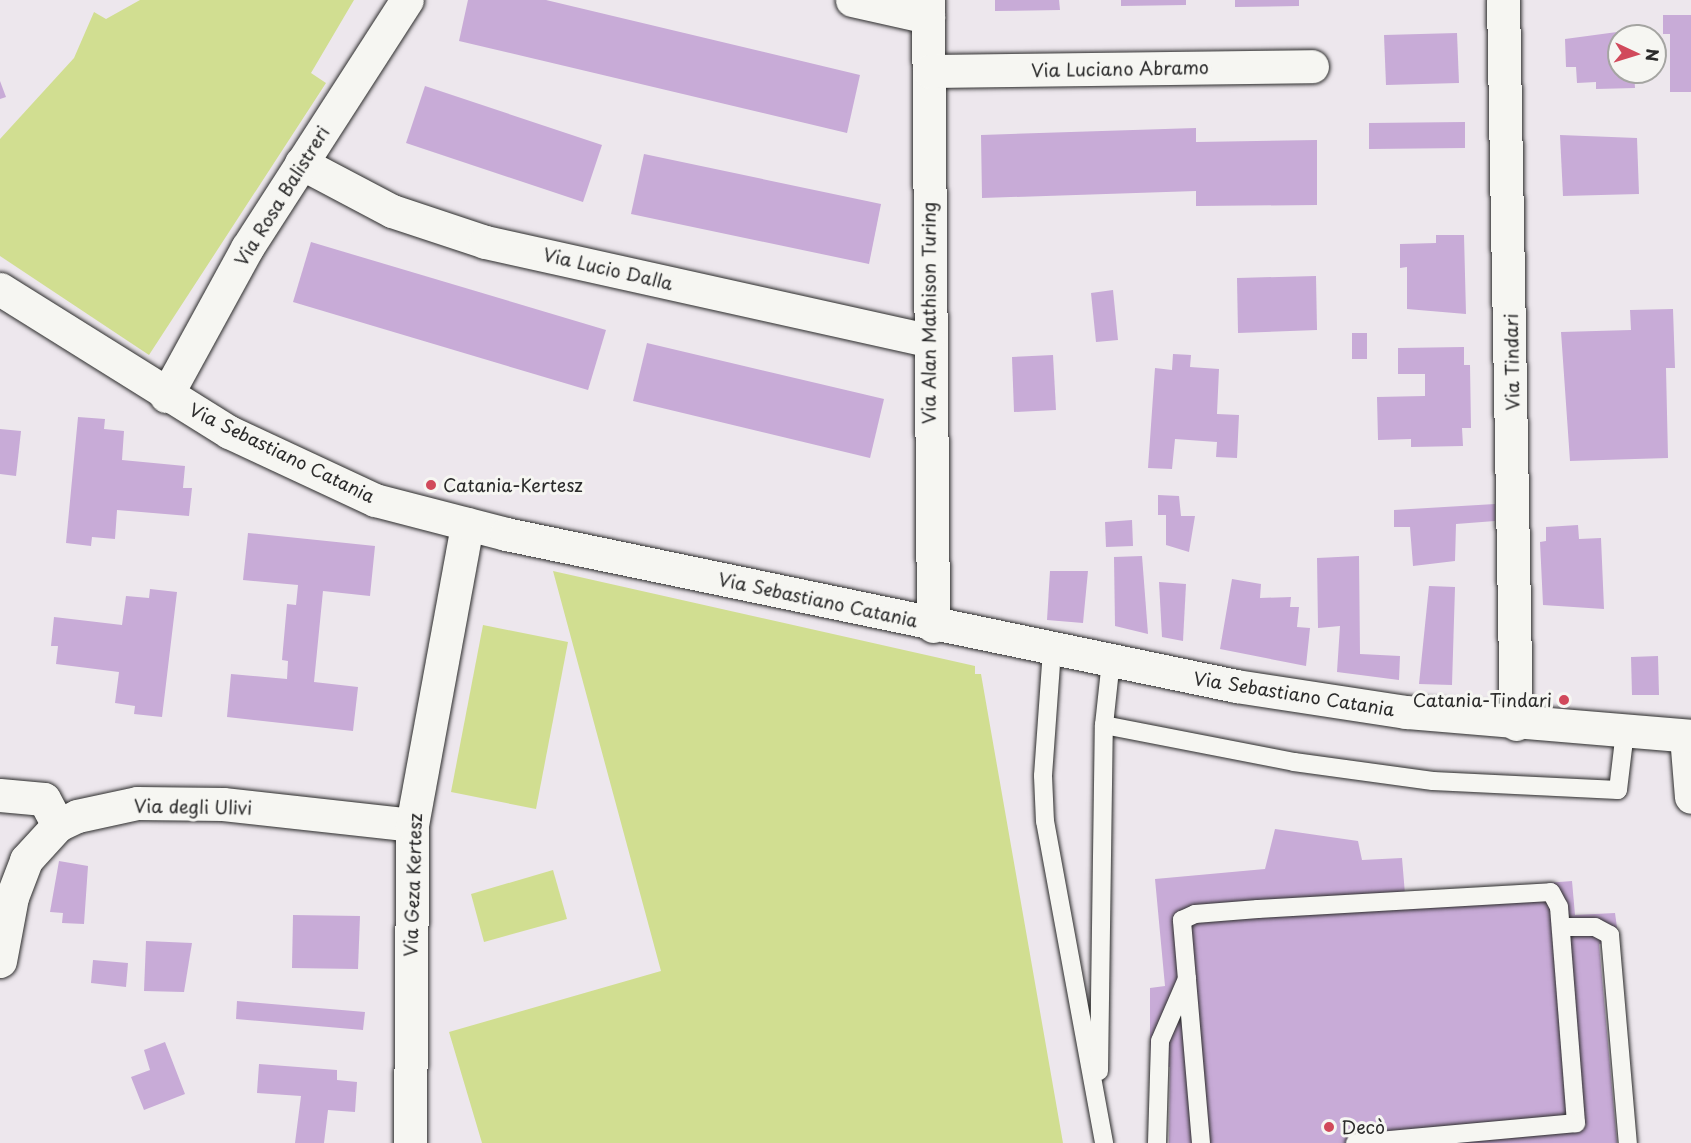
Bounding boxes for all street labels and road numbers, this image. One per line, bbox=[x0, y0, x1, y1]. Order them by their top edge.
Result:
street label: Via Luciano Abramo bbox=[1031, 57, 1209, 81]
street label: Via Rosa Balistreri bbox=[230, 122, 334, 270]
street label: Via Alan Mathison Turing bbox=[918, 202, 940, 424]
street label: Via Lucio Dalla bbox=[541, 244, 675, 294]
street label: Via Tindari bbox=[1500, 313, 1524, 411]
street label: Via Sebastiano Catania bbox=[186, 399, 378, 507]
street label: Via Sebastiano Catania bbox=[716, 568, 920, 632]
street label: Via Sebastiano Catania bbox=[1192, 667, 1396, 721]
street label: Via degli Ulivi bbox=[134, 795, 252, 819]
street label: Via Geza Kertesz bbox=[400, 812, 426, 958]

